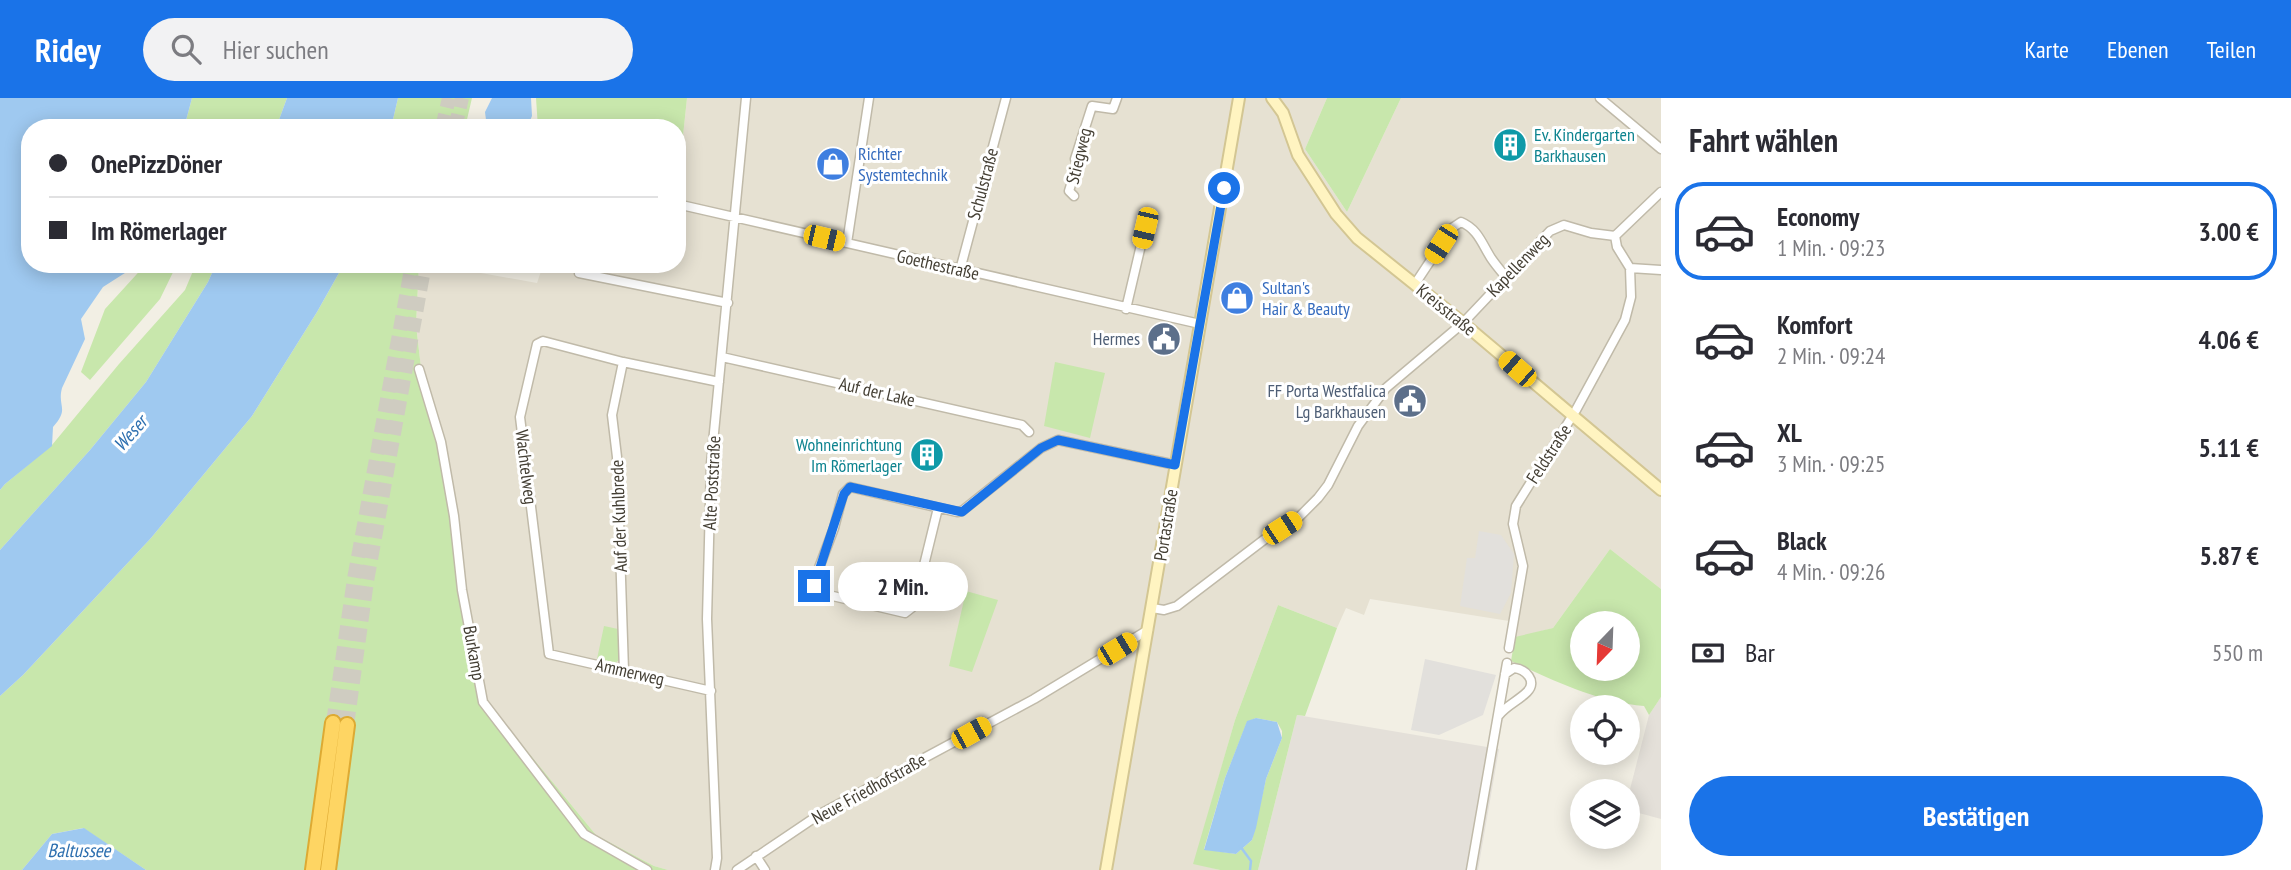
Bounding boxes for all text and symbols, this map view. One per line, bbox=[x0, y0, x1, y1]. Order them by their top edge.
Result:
search box bbox=[143, 18, 633, 81]
text: Ridey bbox=[35, 28, 101, 71]
icon: search bbox=[167, 30, 205, 68]
text: Hier suchen bbox=[223, 33, 329, 66]
text: Karte bbox=[2025, 34, 2069, 65]
text: Ebenen bbox=[2107, 34, 2169, 65]
text: Teilen bbox=[2207, 34, 2256, 65]
text: Fahrt wählen bbox=[1689, 119, 1838, 161]
place label: Ev. Kindergarten Barkhausen bbox=[1534, 123, 1635, 167]
street label: Stiegweg bbox=[1060, 125, 1097, 186]
building icon: Ev. Kindergarten Barkhausen bbox=[1491, 126, 1529, 164]
place label: Richter Systemtechnik bbox=[858, 142, 948, 186]
shop icon: Richter Systemtechnik bbox=[814, 145, 852, 183]
street label: Schulstraße bbox=[962, 145, 1003, 222]
text: OnePizzDöner bbox=[91, 147, 222, 180]
route start bbox=[1208, 172, 1240, 204]
icon: car bbox=[1693, 200, 1756, 263]
text: Economy bbox=[1777, 200, 1859, 233]
car bbox=[1131, 205, 1160, 251]
text: Im Römerlager bbox=[91, 214, 227, 247]
text: 3.00 € bbox=[2198, 215, 2259, 248]
car bbox=[1421, 221, 1462, 267]
car bbox=[802, 223, 847, 253]
street label: Kapellenweg bbox=[1482, 228, 1554, 301]
text: 1 Min. · 09:23 bbox=[1777, 233, 1885, 262]
street label: Goethestraße bbox=[895, 244, 982, 285]
place label: Sultan's Hair & Beauty bbox=[1262, 276, 1350, 320]
shop icon: Sultan's Hair & Beauty bbox=[1218, 279, 1256, 317]
street label: Kreisstraße bbox=[1412, 279, 1481, 341]
icon: car bbox=[1693, 308, 1756, 371]
text: Komfort bbox=[1777, 308, 1853, 341]
public building icon: Hermes bbox=[1145, 320, 1183, 358]
text: 4.06 € bbox=[2198, 323, 2259, 356]
place label: Hermes bbox=[1093, 327, 1140, 350]
text: 2 Min. · 09:24 bbox=[1777, 341, 1885, 370]
car bbox=[1495, 347, 1540, 391]
street label: Auf der Lake bbox=[837, 372, 917, 411]
place label: FF Porta Westfalica Lg Barkhausen bbox=[1267, 379, 1386, 423]
public building icon: FF Porta Westfalica Lg Barkhausen bbox=[1391, 382, 1429, 420]
water label: Weser bbox=[108, 408, 154, 456]
icon: car bbox=[1693, 416, 1756, 479]
text: XL bbox=[1777, 416, 1802, 449]
street label: Feldstraße bbox=[1521, 420, 1576, 488]
street label: Wachtelweg bbox=[511, 428, 542, 506]
text: 5.11 € bbox=[2198, 431, 2259, 464]
place label: Wohneinrichtung Im Römerlager bbox=[796, 433, 902, 477]
street label: Alte Poststraße bbox=[698, 435, 725, 531]
building icon: Wohneinrichtung Im Römerlager bbox=[908, 436, 946, 474]
text: 3 Min. · 09:25 bbox=[1777, 449, 1885, 478]
street label: Auf der Kuhlbrede bbox=[605, 459, 632, 573]
street label: Portastraße bbox=[1148, 487, 1183, 562]
car bbox=[1259, 508, 1306, 548]
icon: car bbox=[1693, 524, 1756, 587]
text: Black bbox=[1777, 524, 1827, 557]
text: 5.87 € bbox=[2200, 539, 2259, 572]
text: 4 Min. · 09:26 bbox=[1777, 557, 1885, 586]
callout: 2 Min. bbox=[838, 561, 968, 610]
route end bbox=[798, 570, 830, 602]
text: 2 Min. bbox=[877, 572, 929, 601]
north arrow bbox=[1570, 611, 1640, 681]
map controls bbox=[1570, 611, 1640, 849]
street label: Burkamp bbox=[458, 624, 491, 682]
car bbox=[1094, 629, 1141, 669]
icon: cash bbox=[1689, 634, 1727, 672]
text: Bar bbox=[1745, 636, 1775, 669]
text: 550 m bbox=[2212, 638, 2263, 667]
street label: Ammerweg bbox=[593, 652, 667, 691]
button: locate bbox=[1570, 695, 1640, 765]
car bbox=[948, 714, 995, 752]
street label: Neue Friedhofstraße bbox=[808, 748, 930, 829]
button: Bestätigen bbox=[1689, 776, 2263, 856]
button: layers bbox=[1570, 779, 1640, 849]
water label: Baltussee bbox=[48, 838, 112, 862]

